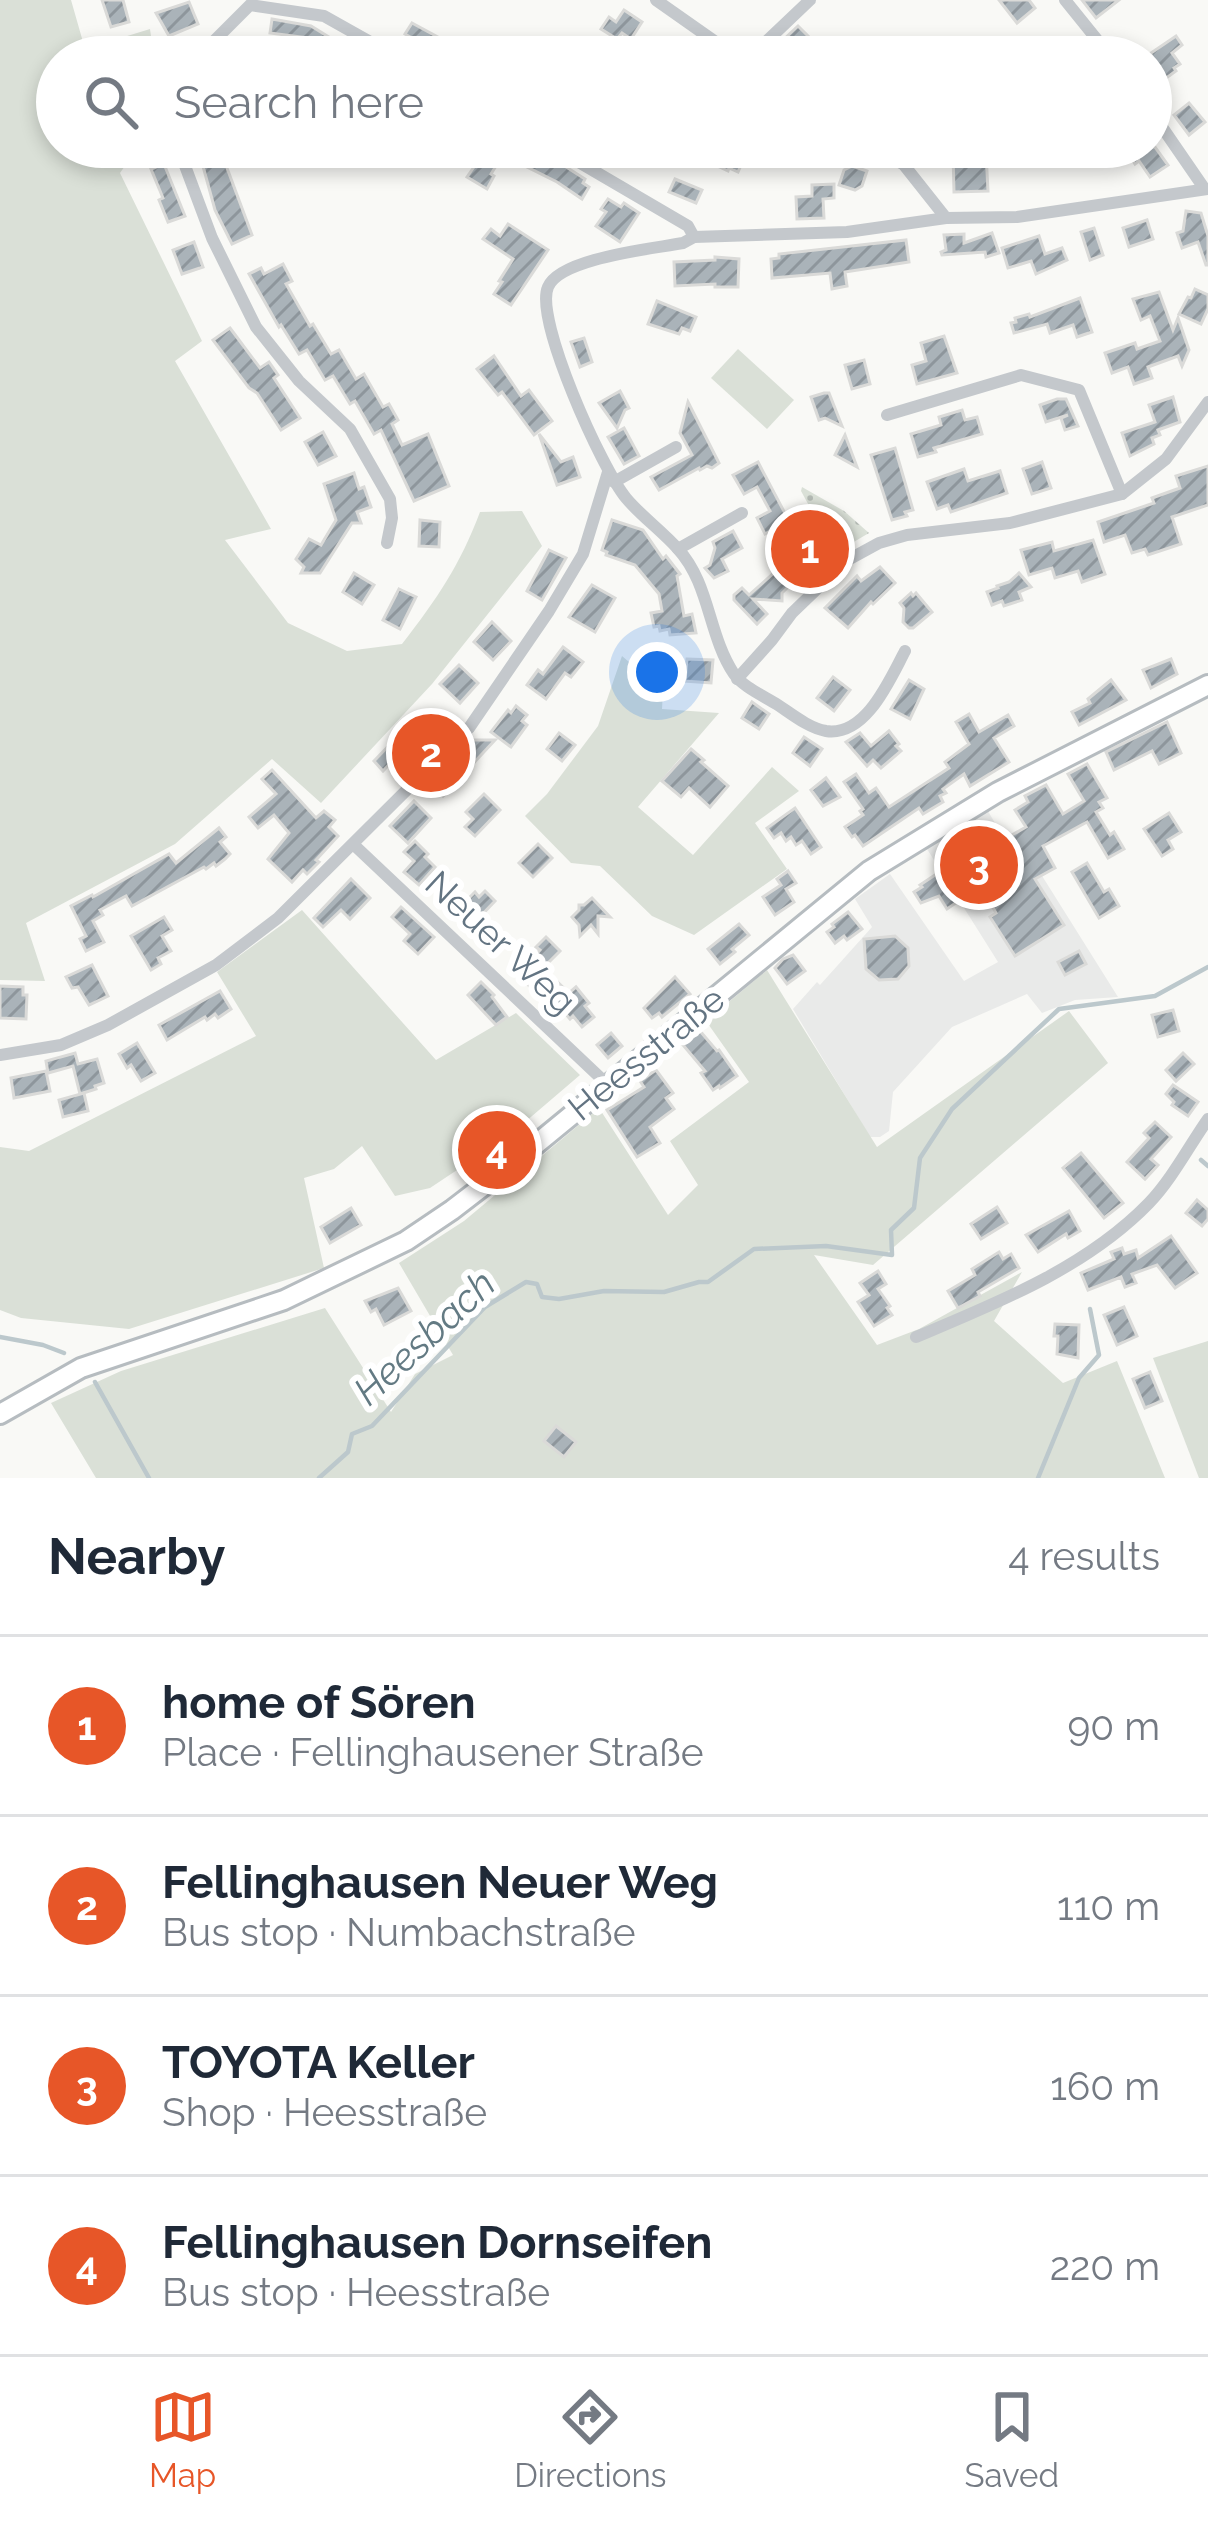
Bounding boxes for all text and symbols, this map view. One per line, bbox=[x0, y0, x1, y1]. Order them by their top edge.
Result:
search box bbox=[36, 36, 1172, 168]
icon: search bbox=[78, 69, 144, 135]
text: Search here bbox=[174, 76, 424, 129]
pin: 1 bbox=[771, 504, 849, 594]
your location bbox=[627, 642, 687, 702]
pin: 2 bbox=[392, 708, 470, 798]
pin: 3 bbox=[940, 820, 1018, 910]
street label: Neuer Weg bbox=[417, 862, 585, 1022]
street label: Heesstraße bbox=[560, 977, 732, 1129]
pin: 4 bbox=[458, 1105, 536, 1195]
water label: Heesbach bbox=[344, 1260, 504, 1414]
text: Nearby bbox=[48, 1526, 225, 1586]
text: 4 results bbox=[1008, 1533, 1160, 1579]
text: home of Sören bbox=[162, 1676, 476, 1729]
text: 1 bbox=[77, 1703, 97, 1749]
text: 90 m bbox=[1067, 1703, 1160, 1749]
text: Place · Fellinghausener Straße bbox=[162, 1729, 704, 1775]
text: Fellinghausen Neuer Weg bbox=[162, 1856, 718, 1909]
text: 2 bbox=[76, 1883, 98, 1929]
text: 110 m bbox=[1057, 1883, 1160, 1929]
text: Bus stop · Numbachstraße bbox=[162, 1909, 636, 1955]
text: TOYOTA Keller bbox=[162, 2036, 475, 2089]
text: 3 bbox=[76, 2063, 98, 2109]
text: 160 m bbox=[1050, 2063, 1160, 2109]
text: Shop · Heesstraße bbox=[162, 2089, 487, 2135]
text: Fellinghausen Dornseifen bbox=[162, 2216, 712, 2269]
text: 4 bbox=[76, 2243, 98, 2289]
text: 220 m bbox=[1050, 2243, 1160, 2289]
text: Bus stop · Heesstraße bbox=[162, 2269, 550, 2315]
tab: Map bbox=[149, 2384, 216, 2495]
tab: Directions bbox=[514, 2384, 667, 2495]
tab: Saved bbox=[965, 2384, 1059, 2495]

